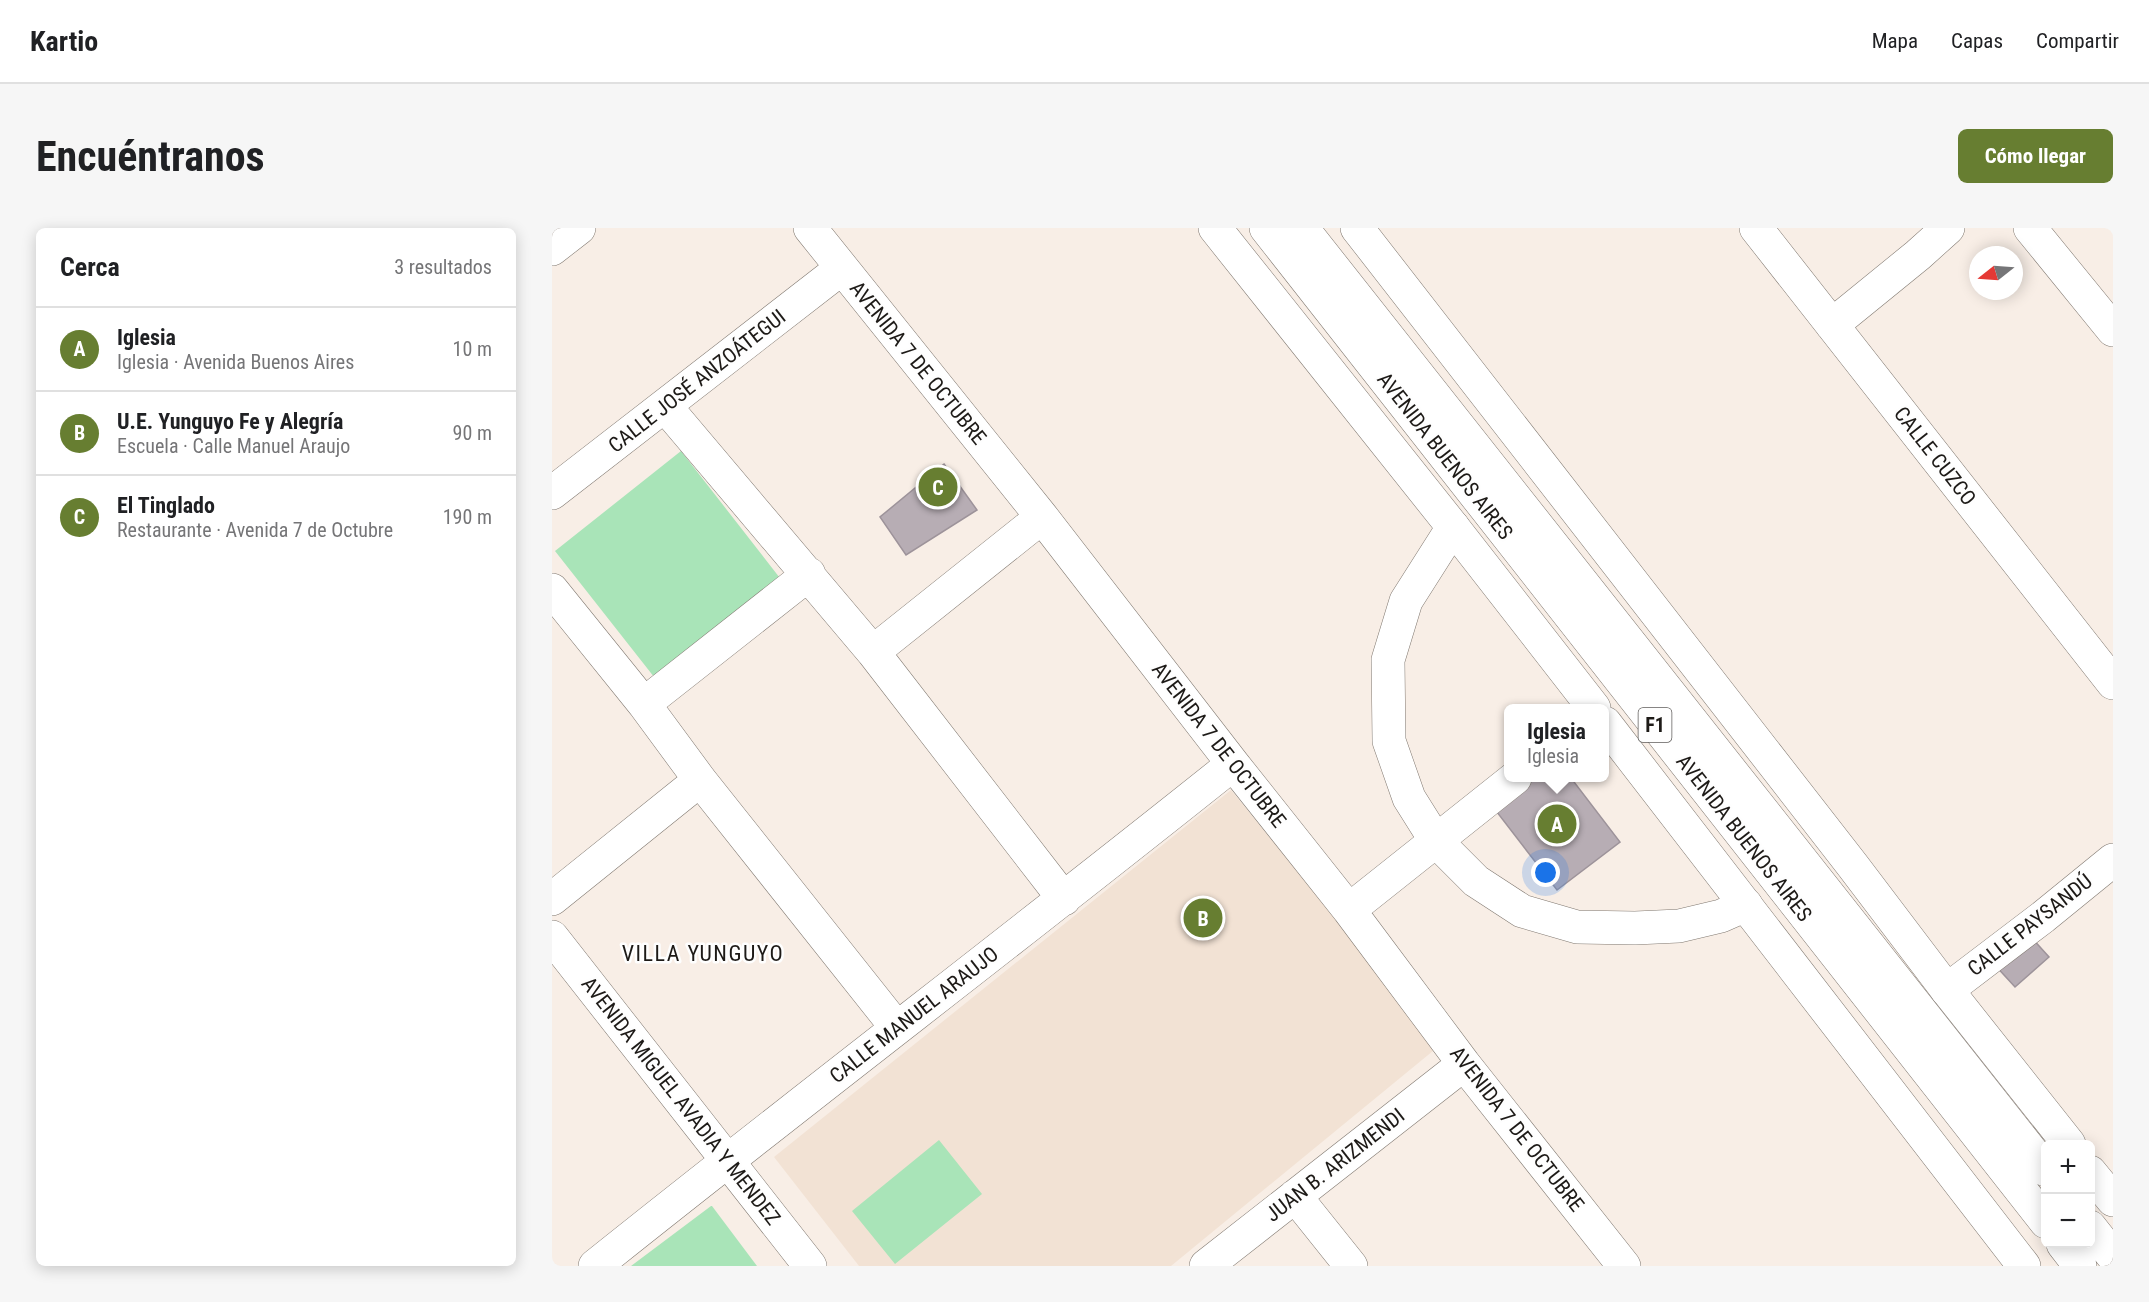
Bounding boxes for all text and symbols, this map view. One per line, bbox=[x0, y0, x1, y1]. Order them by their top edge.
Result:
text: Kartio bbox=[30, 25, 98, 58]
text: Mapa bbox=[1872, 29, 1918, 53]
text: Capas bbox=[1951, 29, 2003, 53]
text: Compartir bbox=[2036, 29, 2119, 53]
button: Cómo llegar bbox=[1958, 129, 2113, 183]
text: Encuéntranos bbox=[36, 132, 265, 181]
north arrow bbox=[1969, 246, 2023, 300]
text: Cerca bbox=[60, 252, 120, 282]
text: 3 resultados bbox=[394, 255, 492, 279]
street label: AVENIDA 7 DE OCTUBRE bbox=[845, 277, 991, 449]
street label: CALLE JOSÉ ANZOÁTEGUI bbox=[604, 304, 790, 458]
text: Iglesia bbox=[117, 325, 176, 350]
text: A bbox=[74, 337, 85, 361]
text: 10 m bbox=[453, 337, 492, 361]
text: Iglesia · Avenida Buenos Aires bbox=[117, 350, 354, 374]
street label: AVENIDA BUENOS AIRES bbox=[1372, 368, 1518, 544]
street label: CALLE CUZCO bbox=[1889, 402, 1981, 510]
text: U.E. Yunguyo Fe y Alegría bbox=[117, 409, 343, 434]
text: B bbox=[74, 421, 85, 445]
text: 90 m bbox=[453, 421, 492, 445]
text: Escuela · Calle Manuel Araujo bbox=[117, 434, 350, 458]
pin: C bbox=[918, 464, 958, 510]
text: El Tinglado bbox=[117, 493, 215, 518]
text: C bbox=[74, 505, 85, 529]
text: 190 m bbox=[443, 505, 492, 529]
text: Restaurante · Avenida 7 de Octubre bbox=[117, 518, 393, 542]
street label: AVENIDA 7 DE OCTUBRE bbox=[1147, 658, 1291, 832]
popup bbox=[1504, 704, 1609, 782]
road number: F1 bbox=[1638, 708, 1672, 742]
text: Iglesia bbox=[1527, 719, 1586, 744]
text: Iglesia bbox=[1527, 744, 1579, 768]
street label: AVENIDA BUENOS AIRES bbox=[1671, 750, 1817, 926]
pin: A bbox=[1538, 802, 1576, 846]
your location bbox=[1531, 858, 1560, 887]
street label: CALLE PAYSANDÚ bbox=[1963, 869, 2097, 981]
pin: B bbox=[1184, 896, 1222, 940]
district label: VILLA YUNGUYO bbox=[622, 941, 784, 966]
street label: CALLE MANUEL ARAUJO bbox=[825, 942, 1003, 1088]
street label: AVENIDA MIGUEL AVADIA Y MENDEZ bbox=[577, 972, 785, 1230]
street label: AVENIDA 7 DE OCTUBRE bbox=[1445, 1042, 1589, 1216]
street label: JUAN B. ARIZMENDI bbox=[1261, 1103, 1409, 1227]
map controls bbox=[2041, 1140, 2095, 1248]
button: + bbox=[2041, 1140, 2095, 1194]
button: − bbox=[2041, 1194, 2095, 1248]

